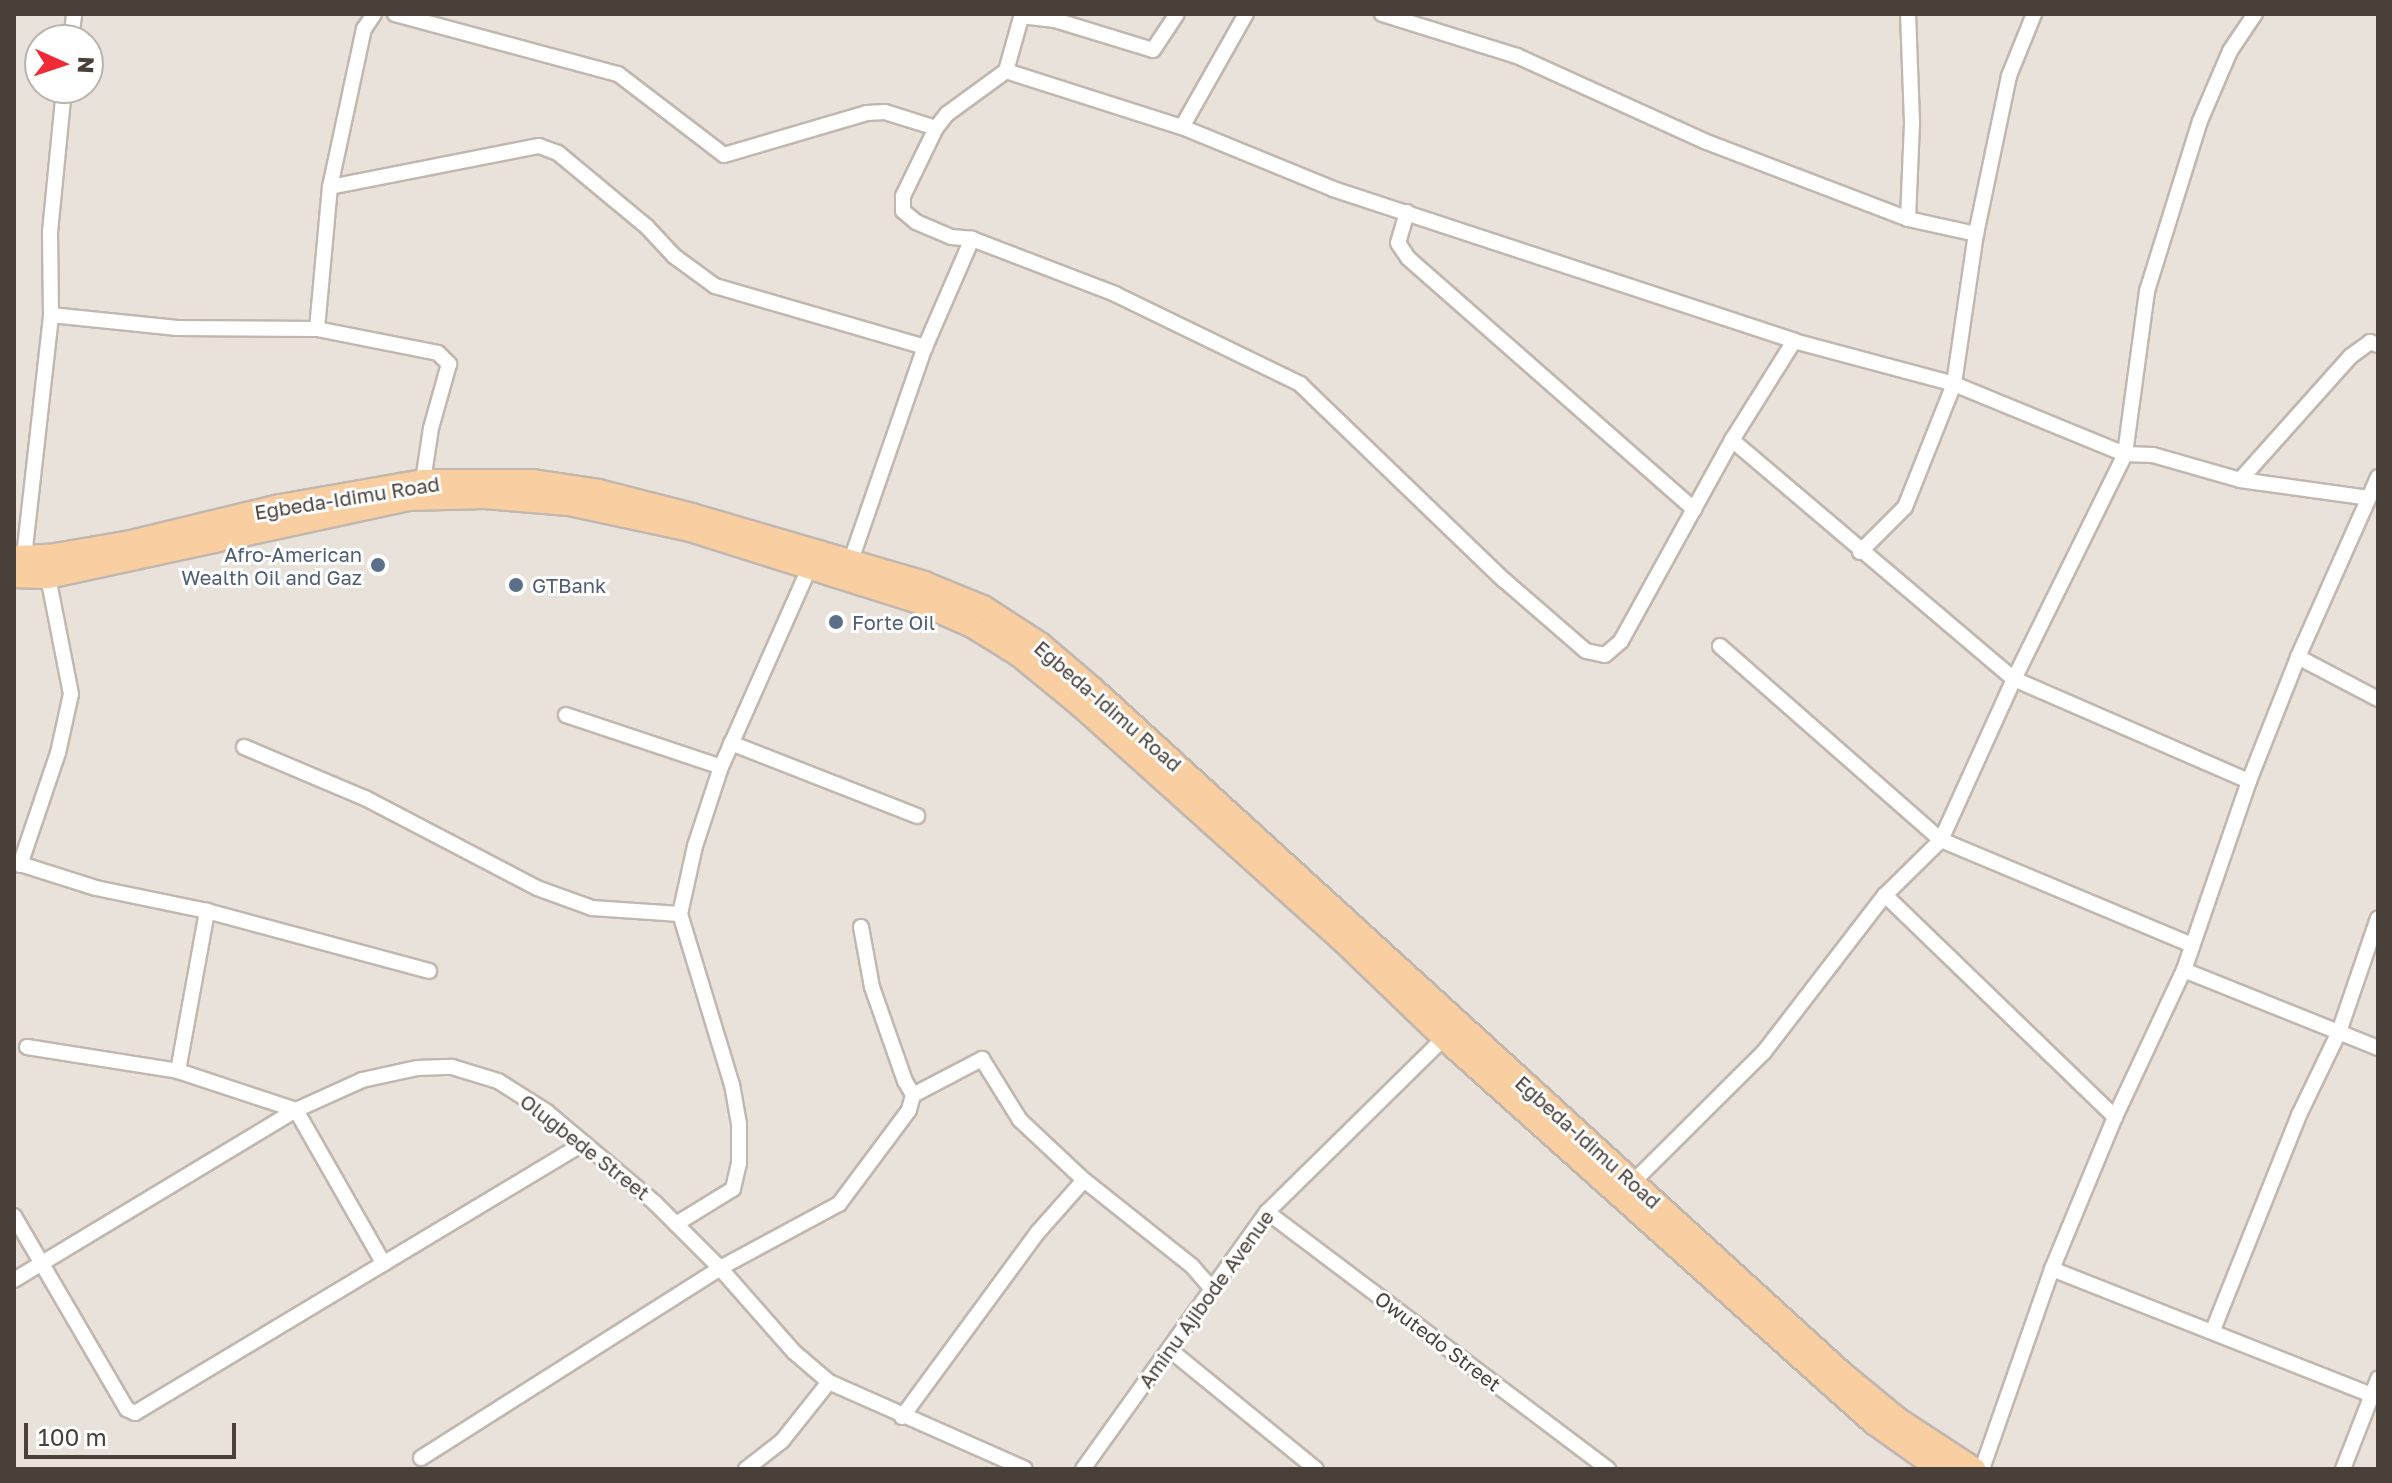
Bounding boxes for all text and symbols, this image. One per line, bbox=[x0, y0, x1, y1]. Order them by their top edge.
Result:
north arrow bbox=[24, 24, 104, 104]
text: N bbox=[73, 56, 100, 74]
street label: Egbeda-Idimu Road bbox=[253, 472, 441, 524]
place label: Afro-American Wealth Oil and Gaz bbox=[181, 542, 362, 589]
marker: Afro-American Wealth Oil and Gaz bbox=[369, 556, 387, 574]
place label: GTBank bbox=[532, 573, 606, 597]
marker: GTBank bbox=[507, 576, 525, 594]
place label: Forte Oil bbox=[852, 610, 935, 634]
marker: Forte Oil bbox=[827, 613, 845, 631]
street label: Egbeda-Idimu Road bbox=[1030, 636, 1186, 776]
street label: Egbeda-Idimu Road bbox=[1510, 1070, 1666, 1214]
street label: Olugbede Street bbox=[516, 1089, 654, 1205]
street label: Aminu Ajibode Avenue bbox=[1133, 1205, 1279, 1393]
street label: Owutedo Street bbox=[1370, 1286, 1506, 1396]
scale bar bbox=[28, 1407, 240, 1457]
text: 100 m bbox=[38, 1422, 107, 1451]

